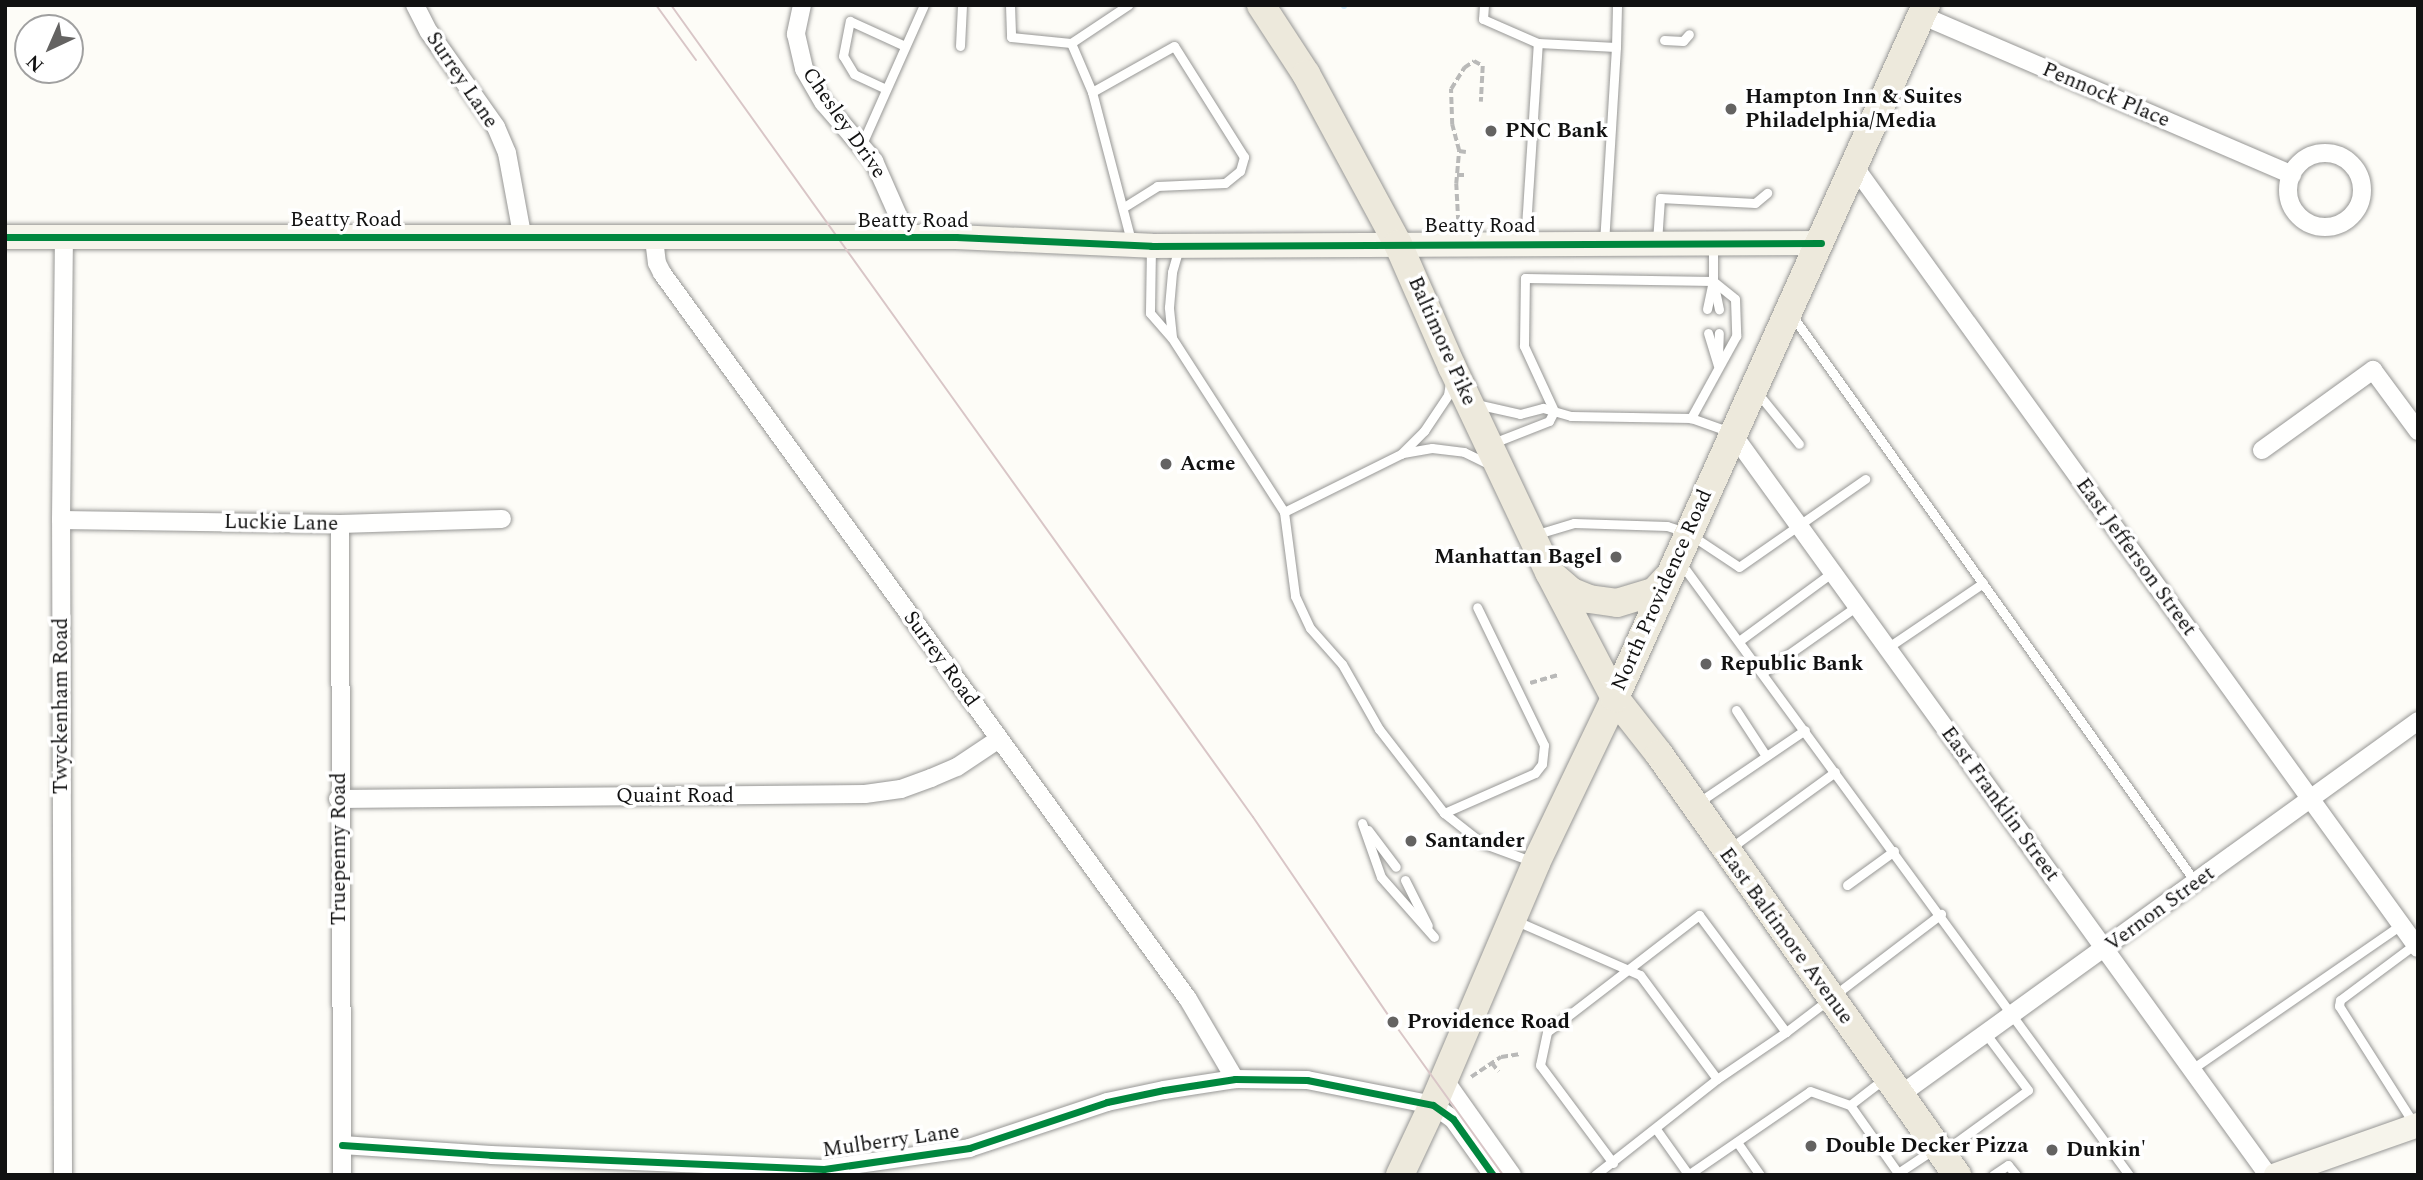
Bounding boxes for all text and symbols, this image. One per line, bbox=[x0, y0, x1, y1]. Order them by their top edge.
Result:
north arrow bbox=[14, 14, 84, 84]
street label: Surrey Lane bbox=[421, 27, 503, 133]
text: N bbox=[20, 47, 51, 79]
street label: Pennock Place bbox=[2038, 57, 2174, 133]
street label: Chesley Drive bbox=[796, 63, 892, 183]
place label: Hampton Inn & Suites Philadelphia/Media bbox=[1745, 84, 1963, 134]
marker: Hampton Inn & Suites Philadelphia/Media bbox=[1723, 101, 1739, 117]
place label: PNC Bank bbox=[1505, 118, 1608, 144]
marker: PNC Bank bbox=[1483, 123, 1499, 139]
street label: Beatty Road bbox=[290, 207, 402, 233]
street label: Beatty Road bbox=[857, 208, 969, 234]
street label: Beatty Road bbox=[1424, 213, 1536, 239]
street label: Baltimore Pike bbox=[1402, 272, 1482, 410]
place label: Acme bbox=[1180, 451, 1235, 477]
marker: Acme bbox=[1158, 456, 1174, 472]
street label: East Jefferson Street bbox=[2070, 473, 2202, 641]
street label: North Providence Road bbox=[1606, 485, 1718, 695]
street label: Luckie Lane bbox=[224, 509, 338, 537]
place label: Manhattan Bagel bbox=[1434, 544, 1602, 570]
marker: Manhattan Bagel bbox=[1608, 549, 1624, 565]
street label: Surrey Road bbox=[898, 606, 984, 712]
street label: Twyckenham Road bbox=[48, 618, 74, 794]
place label: Republic Bank bbox=[1720, 651, 1863, 677]
marker: Republic Bank bbox=[1698, 656, 1714, 672]
street label: East Franklin Street bbox=[1935, 722, 2065, 886]
street label: Truepenny Road bbox=[326, 773, 352, 925]
street label: Quaint Road bbox=[616, 783, 734, 809]
place label: Santander bbox=[1425, 828, 1524, 854]
marker: Santander bbox=[1403, 833, 1419, 849]
street label: East Baltimore Avenue bbox=[1713, 843, 1859, 1029]
street label: Vernon Street bbox=[2100, 861, 2220, 957]
place label: Providence Road bbox=[1407, 1009, 1570, 1035]
marker: Providence Road bbox=[1385, 1014, 1401, 1030]
street label: Mulberry Lane bbox=[821, 1119, 961, 1163]
place label: Double Decker Pizza bbox=[1825, 1133, 2028, 1159]
place label: Dunkin' bbox=[2066, 1137, 2146, 1163]
marker: Double Decker Pizza bbox=[1803, 1138, 1819, 1154]
marker: Dunkin' bbox=[2044, 1142, 2060, 1158]

